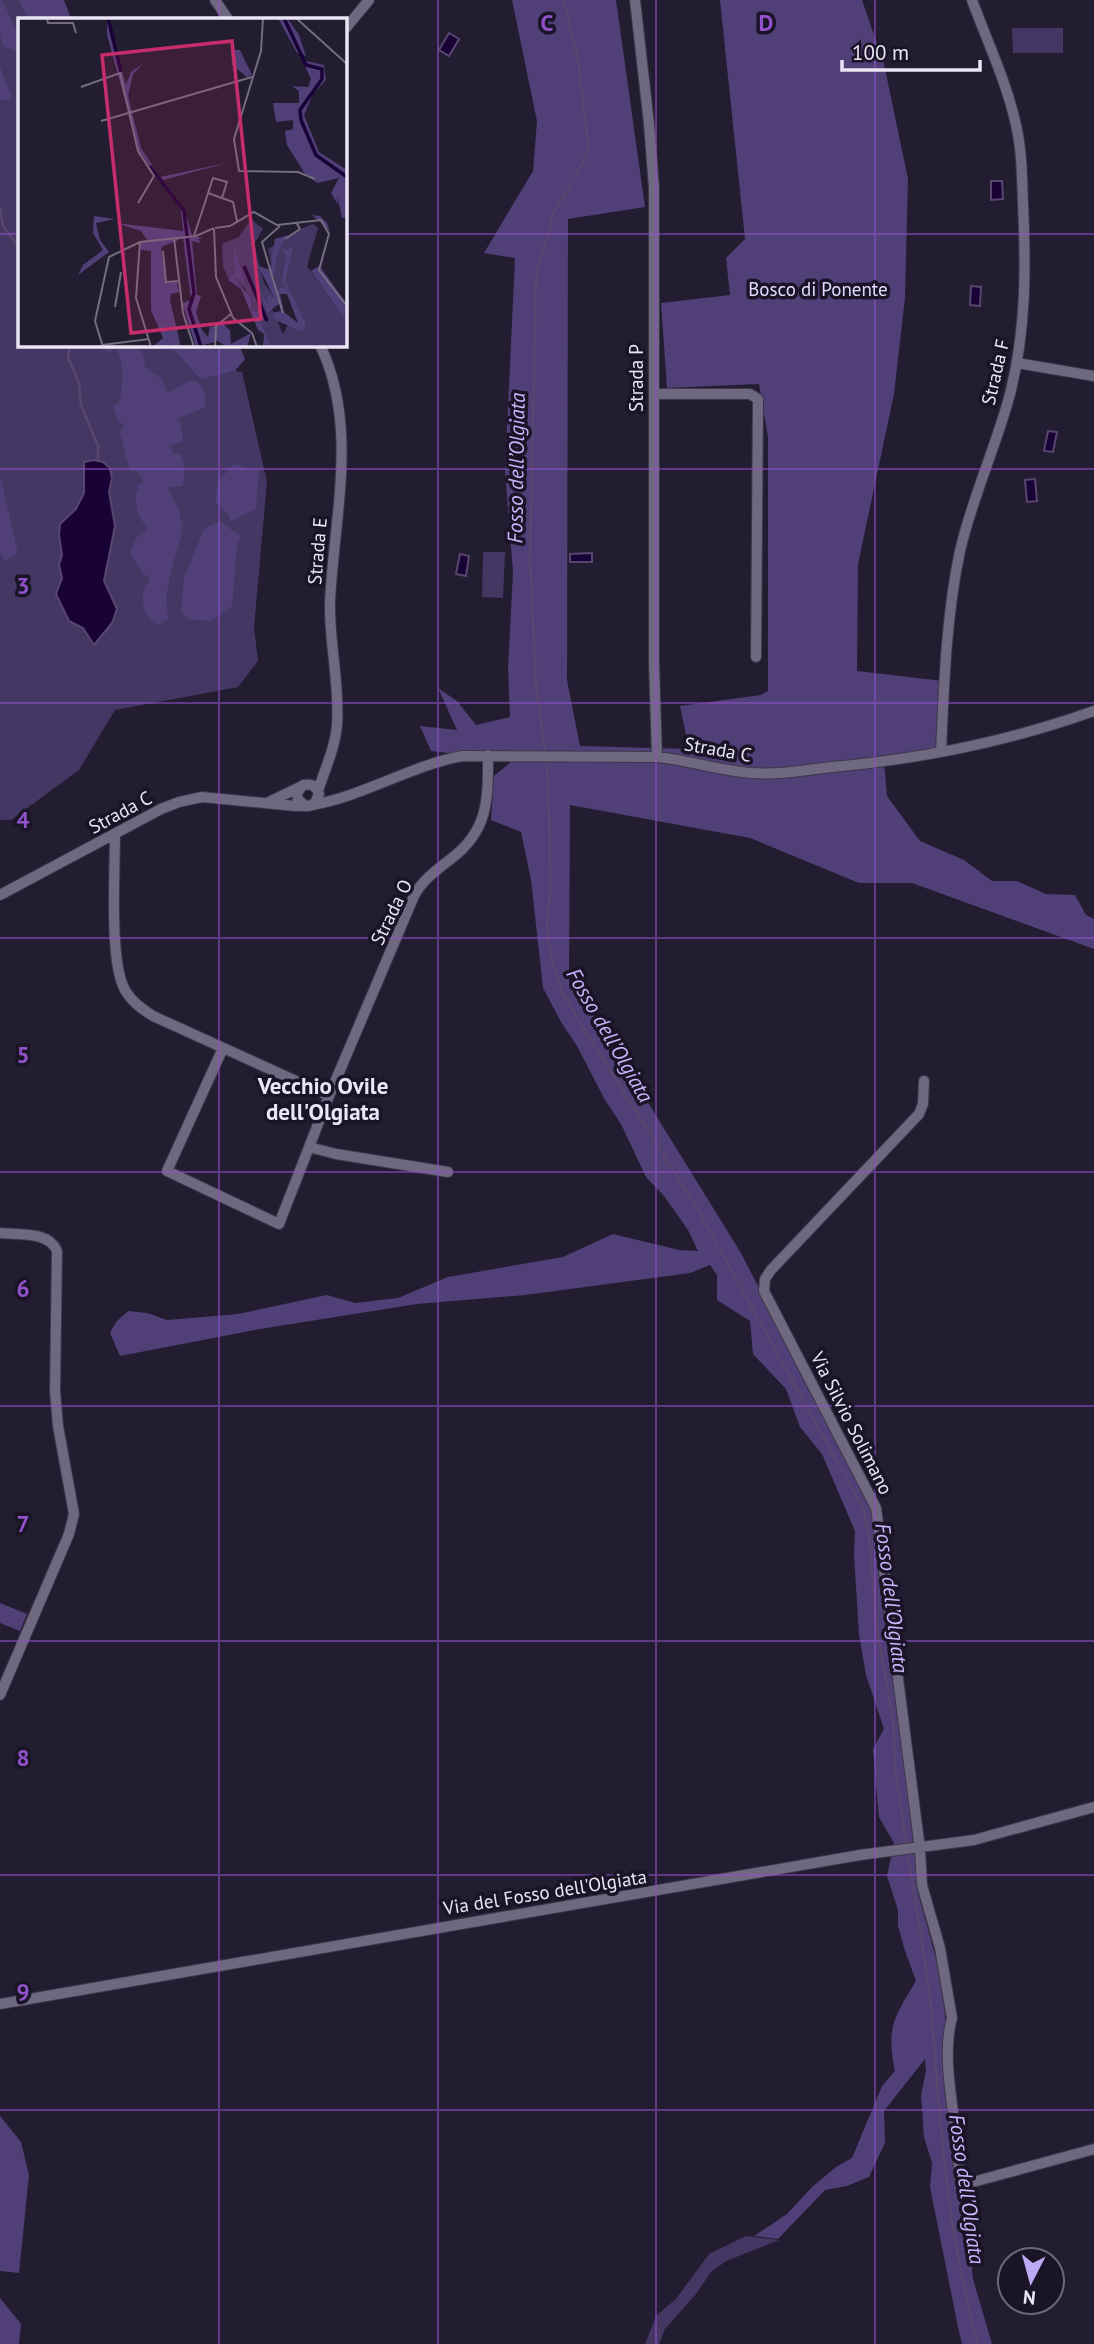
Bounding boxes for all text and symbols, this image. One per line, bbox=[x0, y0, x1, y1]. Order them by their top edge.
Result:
text: C bbox=[541, 8, 554, 37]
text: D bbox=[759, 8, 773, 37]
inset map bbox=[18, 18, 346, 346]
scale bar bbox=[842, 28, 980, 72]
text: 100 m bbox=[852, 39, 909, 66]
park label: Bosco di Ponente bbox=[748, 277, 888, 301]
street label: Strada F bbox=[976, 337, 1014, 407]
street label: Strada P bbox=[624, 344, 648, 412]
water label: Fosso dell’Olgiata bbox=[501, 392, 531, 544]
street label: Strada E bbox=[302, 516, 332, 586]
text: 3 bbox=[16, 571, 30, 600]
street label: Strada C bbox=[682, 731, 754, 767]
street label: Strada C bbox=[84, 785, 156, 839]
text: 4 bbox=[16, 805, 30, 834]
street label: Strada O bbox=[365, 875, 417, 949]
water label: Fosso dell’Olgiata bbox=[561, 963, 660, 1108]
text: 5 bbox=[16, 1040, 30, 1069]
district label: Vecchio Ovile dell'Olgiata bbox=[257, 1071, 388, 1126]
text: 6 bbox=[16, 1274, 30, 1303]
street label: Via Silvio Solimano bbox=[805, 1347, 898, 1498]
text: 7 bbox=[16, 1509, 30, 1538]
water label: Fosso dell’Olgiata bbox=[869, 1521, 915, 1675]
text: 8 bbox=[16, 1743, 30, 1772]
street label: Via del Fosso dell'Olgiata bbox=[441, 1864, 648, 1920]
text: 9 bbox=[16, 1977, 30, 2006]
water label: Fosso dell'Olgiata bbox=[943, 2112, 991, 2266]
north arrow bbox=[996, 2246, 1066, 2316]
text: N bbox=[1022, 2285, 1037, 2310]

